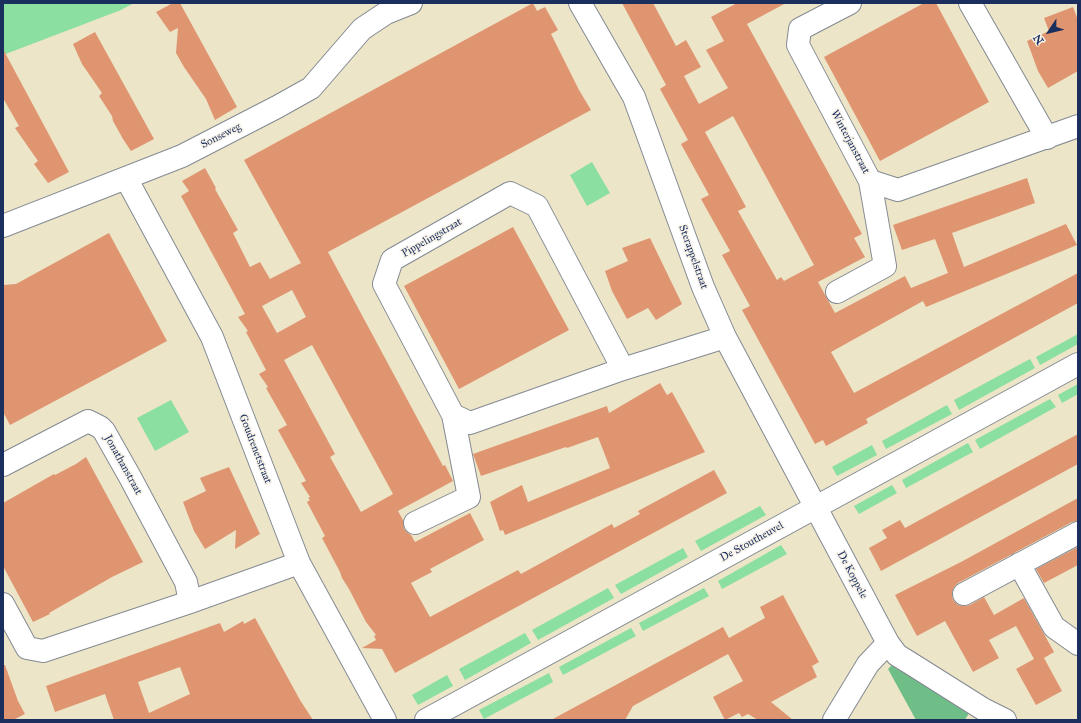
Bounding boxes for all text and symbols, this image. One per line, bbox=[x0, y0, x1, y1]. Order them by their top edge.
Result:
north arrow bbox=[1029, 12, 1069, 52]
text: N bbox=[1031, 32, 1047, 47]
street label: Winterjanstraat bbox=[828, 108, 872, 176]
street label: Sonseweg bbox=[199, 120, 243, 152]
street label: Pippelingstraat bbox=[400, 215, 464, 261]
street label: Sterappelstraat bbox=[675, 223, 711, 291]
street label: Goudrenetstraat bbox=[236, 412, 274, 486]
street label: Jonathanstraat bbox=[101, 433, 145, 497]
street label: De Stoutheuvel bbox=[718, 519, 786, 565]
street label: De Koppele bbox=[834, 549, 870, 601]

